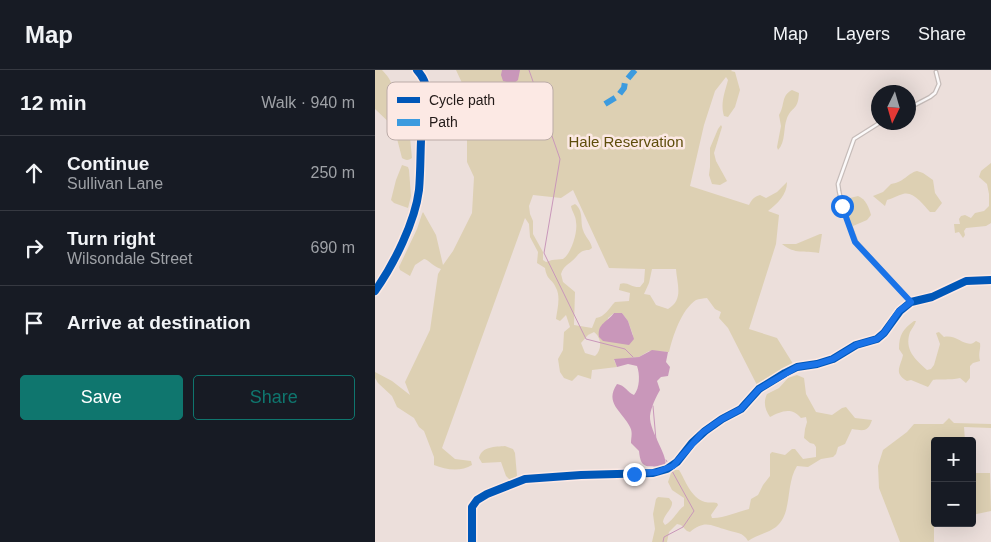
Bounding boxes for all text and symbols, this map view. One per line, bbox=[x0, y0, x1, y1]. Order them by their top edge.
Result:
text: Map bbox=[25, 21, 73, 48]
text: Map bbox=[773, 24, 808, 44]
text: Layers bbox=[836, 24, 890, 44]
text: Share bbox=[918, 24, 966, 44]
legend bbox=[387, 82, 553, 140]
north arrow bbox=[871, 85, 916, 130]
text: 12 min bbox=[20, 91, 87, 114]
text: Cycle path bbox=[429, 92, 495, 108]
text: Walk · 940 m bbox=[261, 94, 355, 111]
text: Path bbox=[429, 114, 458, 130]
park label: Hale Reservation bbox=[568, 133, 684, 150]
text: Continue bbox=[67, 153, 149, 174]
icon: ahead bbox=[20, 159, 48, 187]
text: 250 m bbox=[311, 164, 355, 181]
text: Sullivan Lane bbox=[67, 175, 163, 192]
route start bbox=[831, 195, 854, 218]
text: Turn right bbox=[67, 228, 155, 249]
icon: right bbox=[20, 234, 48, 262]
text: 690 m bbox=[311, 239, 355, 256]
text: Wilsondale Street bbox=[67, 250, 192, 267]
icon: arrive bbox=[20, 309, 48, 337]
text: Arrive at destination bbox=[67, 312, 251, 333]
button: Save bbox=[20, 375, 183, 420]
button: Share bbox=[193, 375, 355, 420]
map controls bbox=[931, 437, 976, 527]
button: + bbox=[931, 437, 976, 482]
route end bbox=[623, 463, 646, 486]
button: − bbox=[931, 482, 976, 527]

